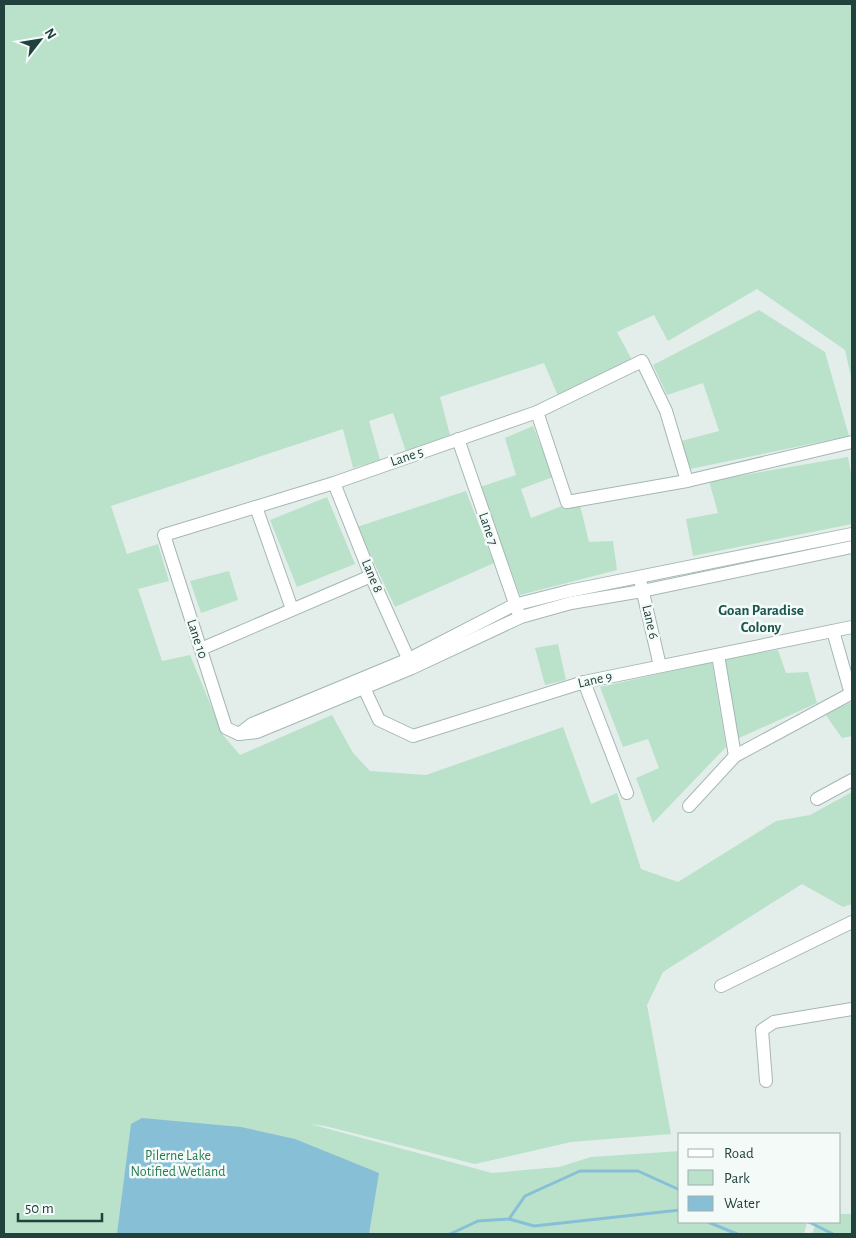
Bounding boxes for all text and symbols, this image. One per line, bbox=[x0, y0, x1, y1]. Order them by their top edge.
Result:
north arrow bbox=[15, 15, 65, 65]
text: N bbox=[42, 26, 59, 42]
street label: Lane 5 bbox=[389, 445, 425, 469]
street label: Lane 7 bbox=[476, 511, 500, 547]
street label: Lane 8 bbox=[359, 557, 385, 595]
district label: Goan Paradise Colony bbox=[718, 603, 804, 635]
street label: Lane 6 bbox=[639, 604, 661, 640]
street label: Lane 10 bbox=[184, 618, 210, 660]
street label: Lane 9 bbox=[577, 669, 613, 691]
legend bbox=[678, 1133, 841, 1223]
text: Road bbox=[724, 1146, 754, 1161]
park label: Pilerne Lake Notified Wetland bbox=[131, 1149, 225, 1179]
text: Park bbox=[724, 1171, 750, 1186]
scale bar bbox=[18, 1190, 101, 1222]
text: Water bbox=[724, 1196, 760, 1211]
text: 50 m bbox=[25, 1201, 54, 1216]

